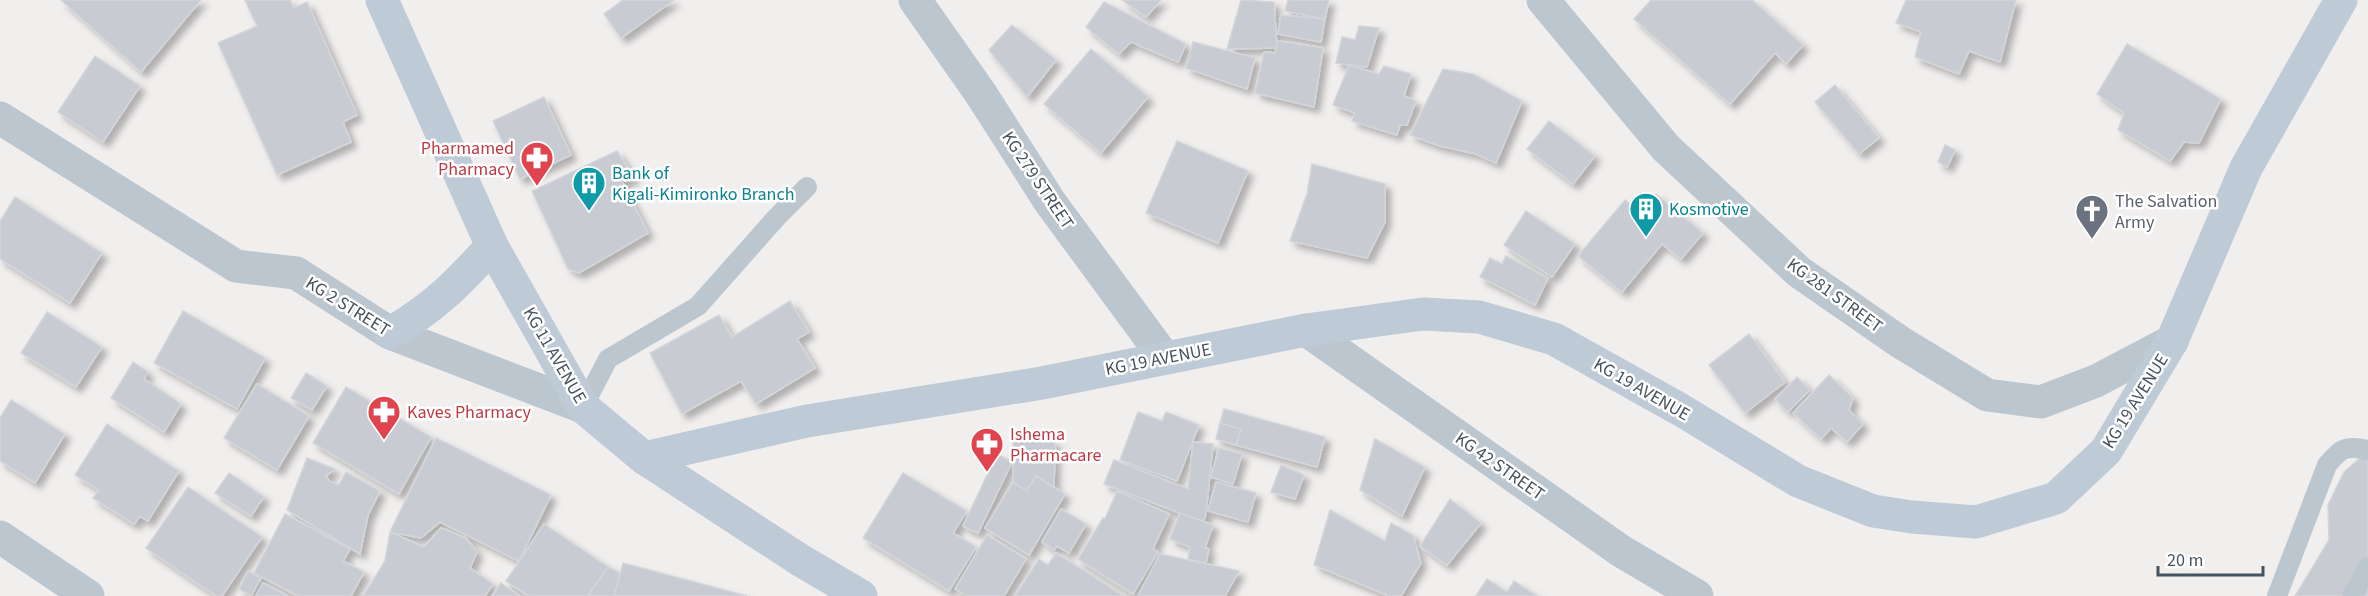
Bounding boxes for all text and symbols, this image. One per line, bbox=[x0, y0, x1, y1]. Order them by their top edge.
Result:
street label: KG 279 STREET bbox=[996, 126, 1080, 234]
place label: Pharmamed Pharmacy bbox=[421, 136, 515, 182]
pharmacy icon: Pharmamed Pharmacy bbox=[519, 140, 555, 187]
place label: Bank of Kigali-Kimironko Branch bbox=[612, 161, 794, 207]
building icon: Bank of Kigali-Kimironko Branch bbox=[571, 165, 607, 212]
place label: The Salvation Army bbox=[2115, 189, 2217, 235]
building icon: Kosmotive bbox=[1628, 191, 1664, 238]
church icon: The Salvation Army bbox=[2074, 193, 2110, 240]
place label: Kosmotive bbox=[1669, 197, 1749, 222]
street label: KG 281 STREET bbox=[1782, 252, 1888, 339]
street label: KG 2 STREET bbox=[301, 271, 395, 342]
street label: KG 11 AVENUE bbox=[517, 303, 592, 408]
street label: KG 19 AVENUE bbox=[1103, 337, 1213, 382]
street label: KG 19 AVENUE bbox=[2096, 349, 2174, 453]
street label: KG 19 AVENUE bbox=[1589, 352, 1694, 427]
pharmacy icon: Kaves Pharmacy bbox=[366, 394, 402, 441]
place label: Kaves Pharmacy bbox=[407, 400, 532, 425]
place label: Ishema Pharmacare bbox=[1010, 422, 1101, 468]
pharmacy icon: Ishema Pharmacare bbox=[969, 426, 1005, 473]
street label: KG 42 STREET bbox=[1450, 426, 1550, 507]
scale bar bbox=[2158, 539, 2263, 577]
text: 20 m bbox=[2167, 548, 2203, 573]

